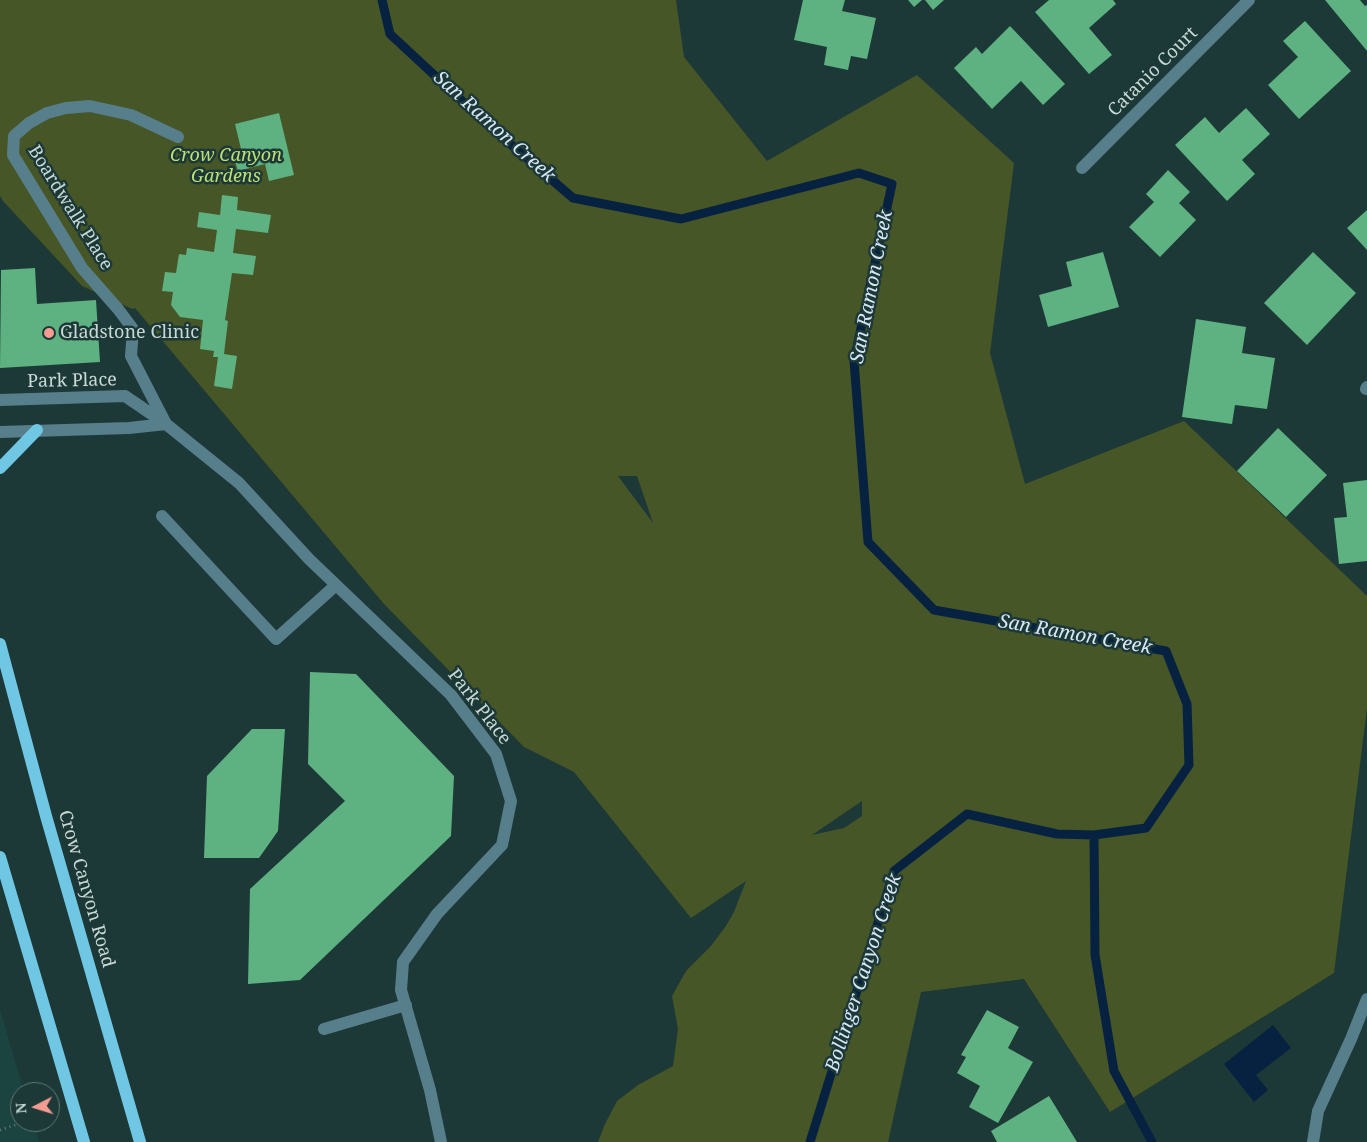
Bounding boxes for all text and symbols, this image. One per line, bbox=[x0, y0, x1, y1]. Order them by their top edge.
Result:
street label: Catanio Court bbox=[1104, 23, 1202, 121]
water label: San Ramon Creek bbox=[429, 67, 559, 187]
street label: Boardwalk Place bbox=[23, 141, 117, 275]
park label: Crow Canyon Gardens bbox=[170, 145, 282, 188]
water label: San Ramon Creek bbox=[846, 209, 898, 365]
place label: Gladstone Clinic bbox=[60, 322, 199, 344]
marker: Gladstone Clinic bbox=[42, 326, 56, 340]
street label: Park Place bbox=[27, 369, 117, 393]
water label: San Ramon Creek bbox=[996, 610, 1154, 660]
street label: Park Place bbox=[443, 665, 515, 749]
street label: Crow Canyon Road bbox=[53, 808, 119, 970]
water label: Bollinger Canyon Creek bbox=[821, 871, 907, 1075]
north arrow bbox=[10, 1082, 60, 1132]
text: N bbox=[11, 1102, 31, 1115]

